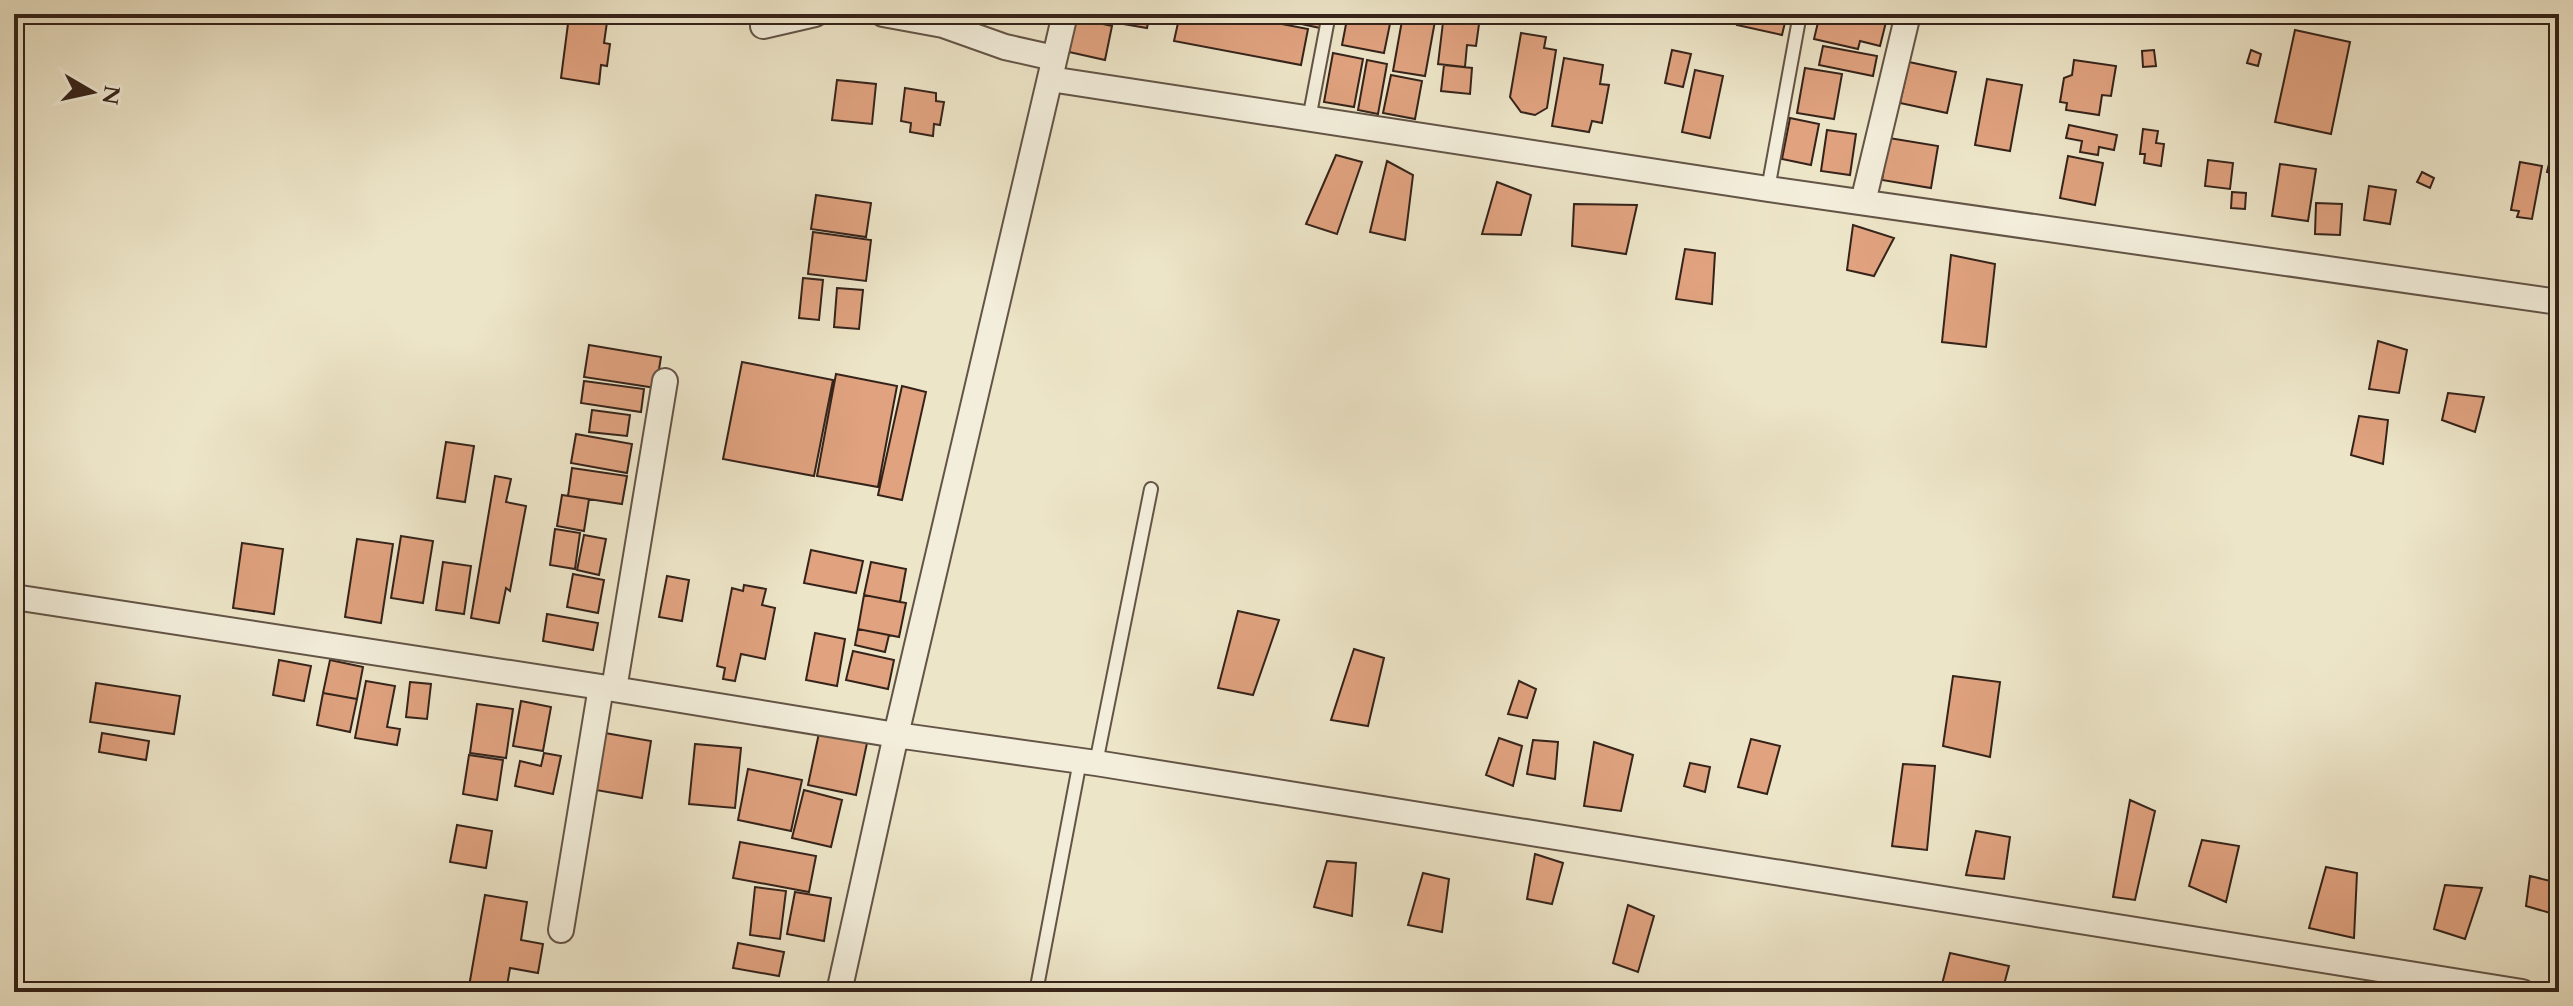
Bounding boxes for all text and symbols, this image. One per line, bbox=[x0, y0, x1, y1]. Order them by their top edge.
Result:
north arrow bbox=[52, 52, 132, 132]
text: N bbox=[94, 83, 127, 107]

